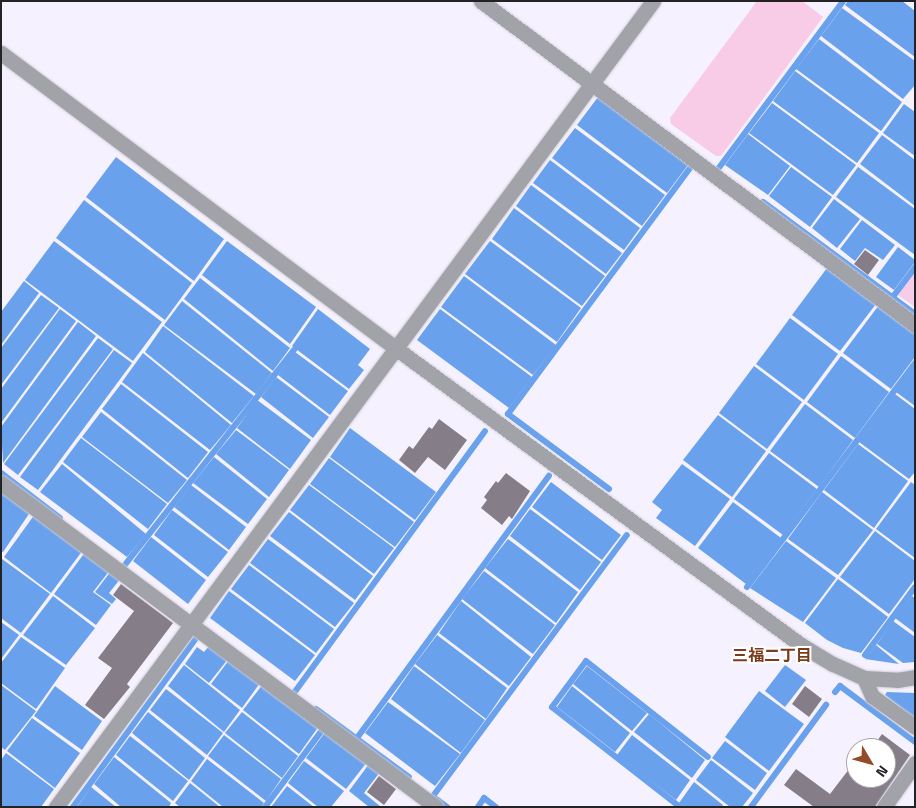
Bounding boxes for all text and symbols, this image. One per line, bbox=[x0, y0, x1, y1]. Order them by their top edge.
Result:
district label: 三福二丁目 bbox=[732, 645, 812, 665]
north arrow bbox=[846, 738, 896, 788]
text: N bbox=[871, 762, 894, 782]

